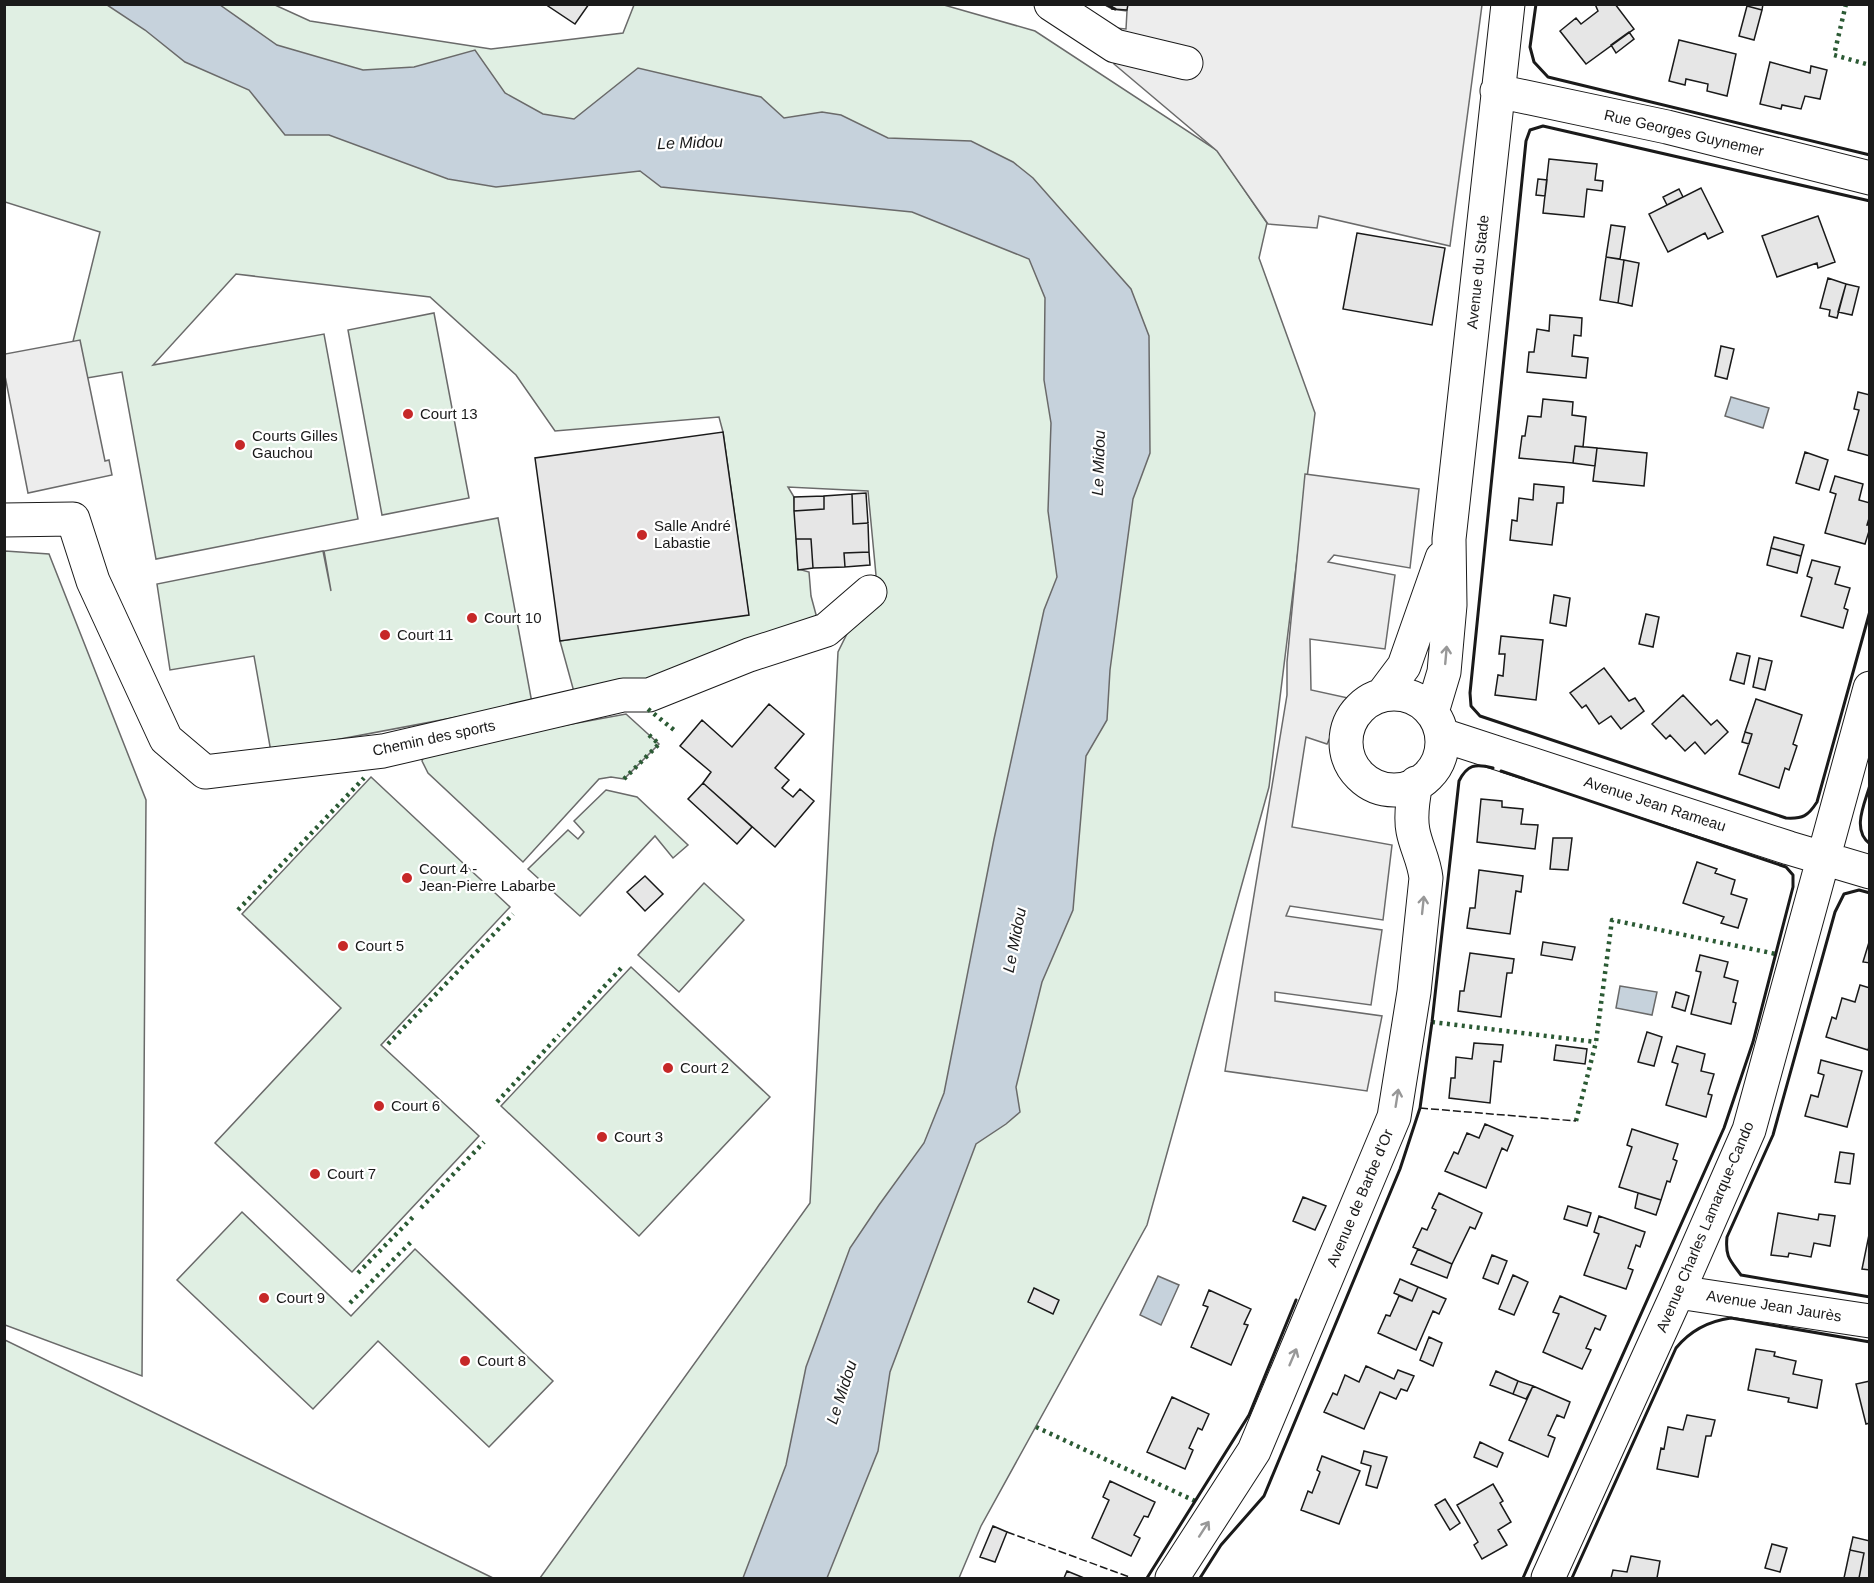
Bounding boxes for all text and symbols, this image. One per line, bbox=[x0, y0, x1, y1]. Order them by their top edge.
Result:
street label: Rue Georges Guynemer bbox=[1603, 106, 1766, 159]
water label: Le Midou bbox=[657, 133, 723, 152]
street label: Avenue du Stade bbox=[1463, 214, 1492, 330]
place label: Court 13 bbox=[420, 405, 478, 422]
marker: Court 13 bbox=[401, 407, 415, 421]
place label: Courts Gilles Gauchou bbox=[252, 427, 338, 461]
water label: Le Midou bbox=[1089, 430, 1108, 496]
marker: Courts Gilles Gauchou bbox=[233, 438, 247, 452]
place label: Salle André Labastie bbox=[654, 517, 731, 551]
marker: Salle André Labastie bbox=[635, 528, 649, 542]
place label: Court 10 bbox=[484, 609, 542, 626]
marker: Court 10 bbox=[465, 611, 479, 625]
place label: Court 11 bbox=[397, 626, 453, 643]
marker: Court 11 bbox=[378, 628, 392, 642]
one-way arrow bbox=[1441, 646, 1452, 666]
street label: Chemin des sports bbox=[371, 716, 497, 759]
street label: Avenue Jean Rameau bbox=[1582, 773, 1728, 835]
place label: Court 4 - Jean-Pierre Labarbe bbox=[419, 860, 556, 894]
marker: Court 4 - Jean-Pierre Labarbe bbox=[400, 871, 414, 885]
one-way arrow bbox=[1418, 896, 1429, 915]
water label: Le Midou bbox=[1000, 906, 1029, 974]
place label: Court 5 bbox=[355, 937, 404, 954]
marker: Court 5 bbox=[336, 939, 350, 953]
place label: Court 2 bbox=[680, 1059, 729, 1076]
marker: Court 2 bbox=[661, 1061, 675, 1075]
one-way arrow bbox=[1391, 1089, 1402, 1109]
place label: Court 6 bbox=[391, 1097, 440, 1114]
marker: Court 6 bbox=[372, 1099, 386, 1113]
street label: Avenue Charles Lamarque-Cando bbox=[1652, 1119, 1757, 1335]
street label: Avenue de Barbe d'Or bbox=[1323, 1127, 1396, 1269]
place label: Court 3 bbox=[614, 1128, 663, 1145]
marker: Court 3 bbox=[595, 1130, 609, 1144]
place label: Court 7 bbox=[327, 1165, 376, 1182]
marker: Court 7 bbox=[308, 1167, 322, 1181]
street label: Avenue Jean Jaurès bbox=[1705, 1286, 1843, 1325]
place label: Court 9 bbox=[276, 1289, 325, 1306]
marker: Court 9 bbox=[257, 1291, 271, 1305]
one-way arrow bbox=[1288, 1348, 1299, 1367]
place label: Court 8 bbox=[477, 1352, 526, 1369]
marker: Court 8 bbox=[458, 1354, 472, 1368]
water label: Le Midou bbox=[823, 1358, 860, 1426]
one-way arrow bbox=[1198, 1521, 1210, 1538]

